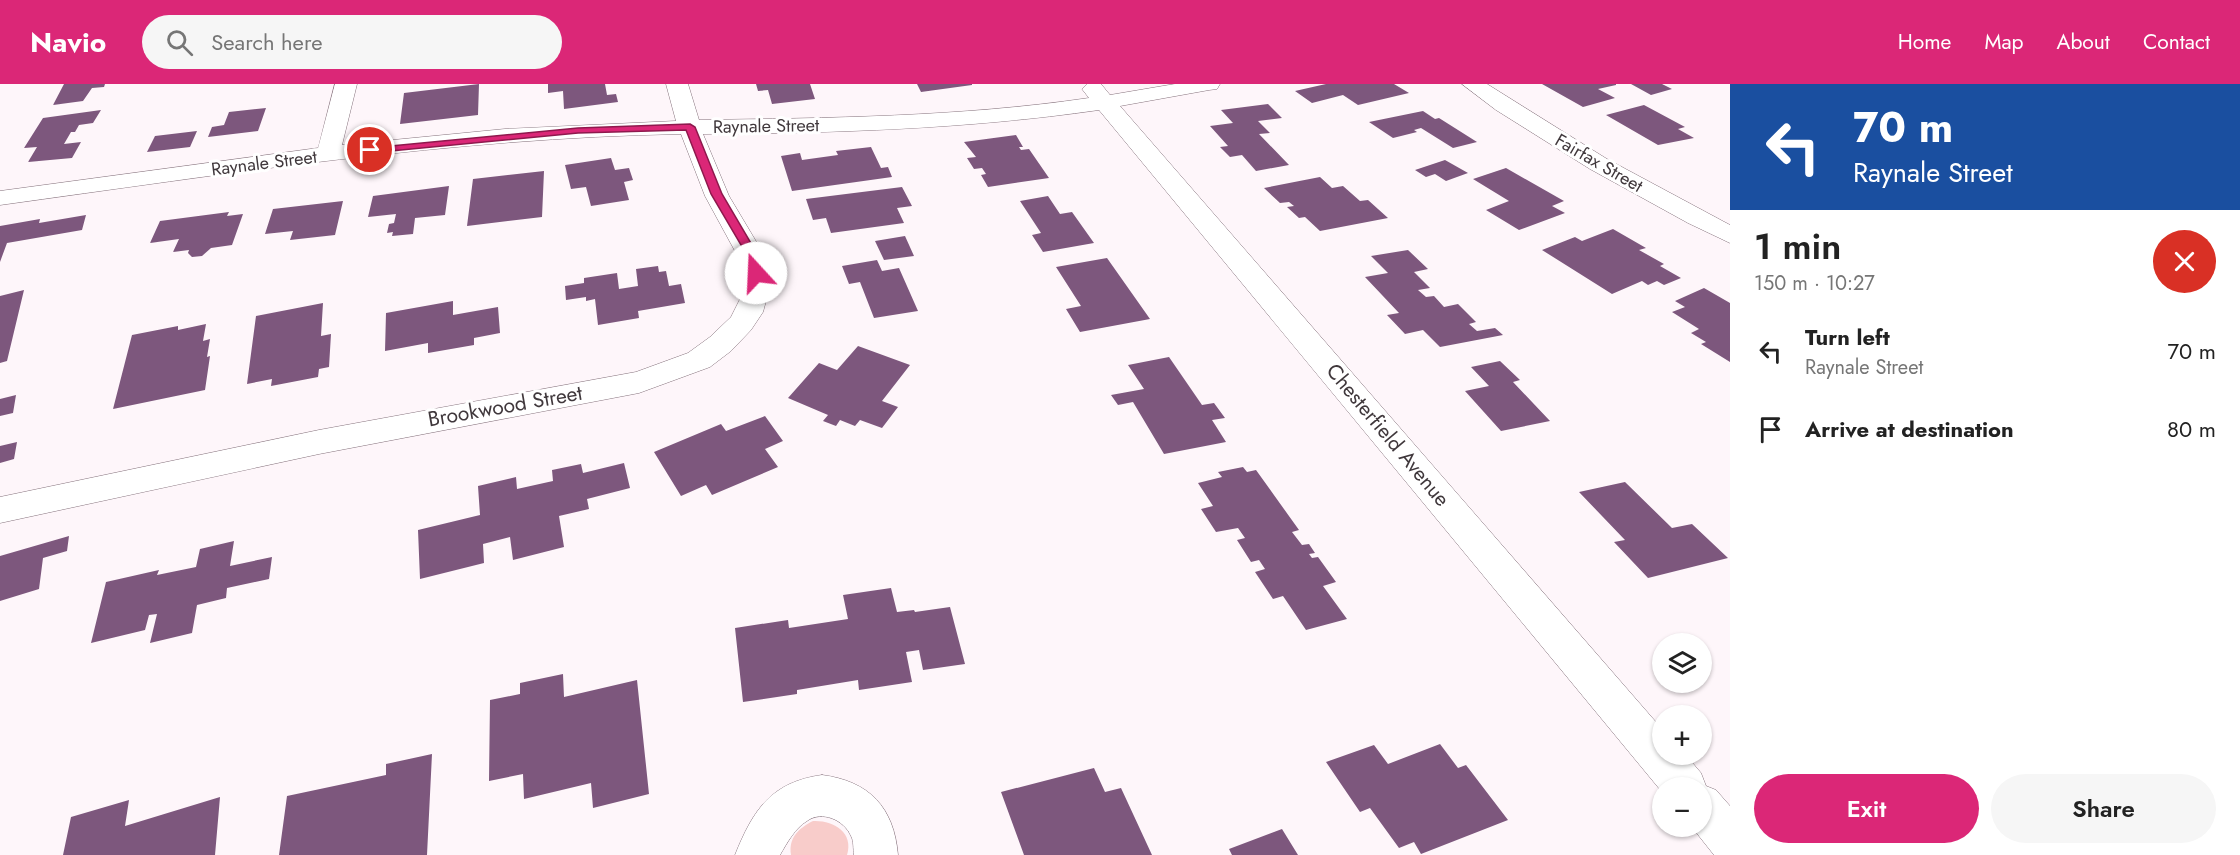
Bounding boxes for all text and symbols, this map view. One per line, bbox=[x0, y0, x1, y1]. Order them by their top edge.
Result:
search box bbox=[142, 15, 562, 69]
text: Navio bbox=[30, 22, 106, 63]
icon: search bbox=[163, 26, 196, 59]
text: Search here bbox=[211, 26, 322, 58]
text: Home bbox=[1898, 27, 1951, 57]
text: Map bbox=[1984, 27, 2024, 57]
text: About bbox=[2057, 27, 2110, 57]
text: Contact bbox=[2143, 27, 2210, 57]
text: 70 m bbox=[1853, 97, 1953, 158]
icon: left bbox=[1754, 108, 1832, 186]
street label: Raynale Street bbox=[713, 112, 820, 140]
pin bbox=[344, 124, 395, 175]
street label: Fairfax Street bbox=[1550, 127, 1648, 199]
icon: arrive bbox=[353, 133, 386, 166]
street label: Raynale Street bbox=[210, 144, 319, 182]
text: Raynale Street bbox=[1853, 153, 2013, 192]
text: 1 min bbox=[1754, 220, 1841, 272]
button: close bbox=[2153, 230, 2216, 293]
position arrow bbox=[724, 241, 788, 305]
text: 150 m · 10:27 bbox=[1754, 269, 1875, 298]
text: Turn left bbox=[1805, 321, 1890, 353]
icon: left bbox=[1754, 335, 1787, 368]
text: 70 m bbox=[2167, 335, 2216, 367]
text: Raynale Street bbox=[1805, 353, 1923, 382]
street label: Chesterfield Avenue bbox=[1319, 357, 1457, 513]
street label: Brookwood Street bbox=[425, 378, 585, 434]
icon: arrive bbox=[1754, 413, 1787, 446]
text: Arrive at destination bbox=[1805, 413, 2014, 445]
text: 80 m bbox=[2167, 413, 2216, 445]
map controls bbox=[1652, 633, 1712, 837]
button: layers bbox=[1652, 633, 1712, 693]
button: + bbox=[1652, 705, 1712, 765]
button: Exit bbox=[1754, 774, 1979, 843]
button: Share bbox=[1991, 774, 2216, 843]
button: − bbox=[1652, 777, 1712, 837]

